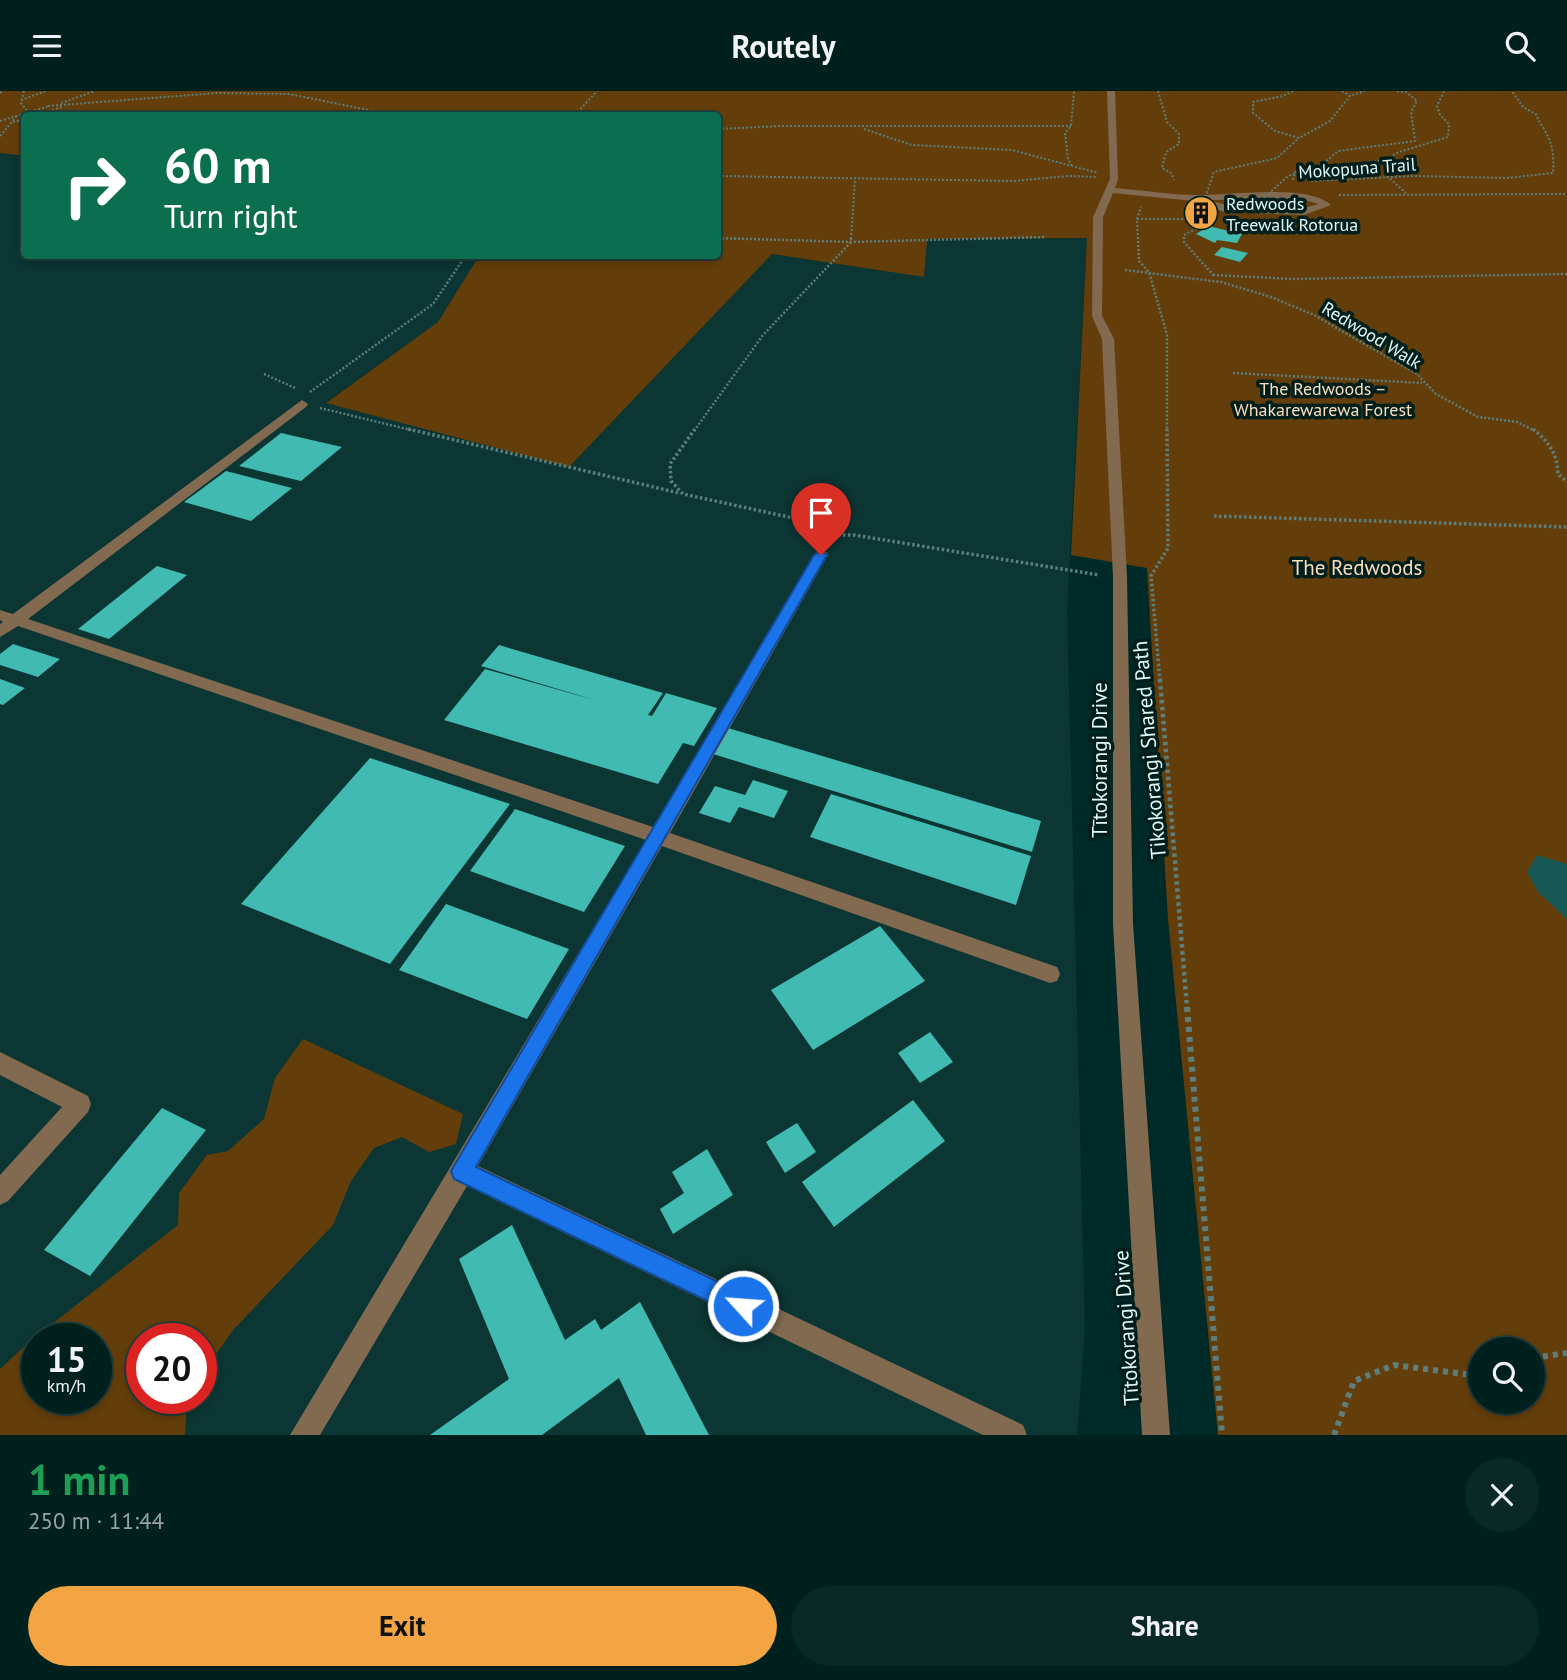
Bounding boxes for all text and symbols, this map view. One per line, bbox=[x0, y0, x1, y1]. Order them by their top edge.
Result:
text: Routely bbox=[731, 25, 836, 67]
icon: menu bbox=[28, 27, 66, 65]
icon: search bbox=[1501, 27, 1539, 65]
text: 60 m bbox=[164, 133, 271, 197]
icon: right bbox=[49, 140, 140, 231]
street label: Mokopuna Trail bbox=[1298, 152, 1417, 184]
place label: Redwoods Treewalk Rotorua bbox=[1226, 192, 1358, 236]
building icon: Redwoods Treewalk Rotorua bbox=[1182, 194, 1220, 232]
text: Turn right bbox=[164, 195, 298, 237]
street label: Redwood Walk bbox=[1318, 296, 1426, 374]
park label: The Redwoods – Whakarewarewa Forest bbox=[1234, 377, 1412, 421]
pin bbox=[791, 483, 851, 555]
icon: arrive bbox=[802, 494, 840, 532]
park label: The Redwoods bbox=[1292, 554, 1422, 581]
street label: Tikokorangi Shared Path bbox=[1126, 640, 1172, 860]
street label: Tītokorangi Drive bbox=[1086, 682, 1113, 838]
street label: Tītokorangi Drive bbox=[1107, 1249, 1145, 1407]
position arrow bbox=[706, 1269, 780, 1343]
speed limit sign: 20 bbox=[126, 1323, 217, 1414]
text: 15 bbox=[47, 1336, 86, 1382]
map controls bbox=[1468, 1337, 1545, 1414]
button: search bbox=[1468, 1337, 1545, 1414]
text: km/h bbox=[47, 1374, 86, 1397]
text: 1 min bbox=[28, 1452, 130, 1507]
button: close bbox=[1465, 1458, 1539, 1532]
text: 250 m · 11:44 bbox=[28, 1506, 164, 1535]
button: Exit bbox=[28, 1586, 777, 1666]
button: Share bbox=[791, 1586, 1539, 1666]

